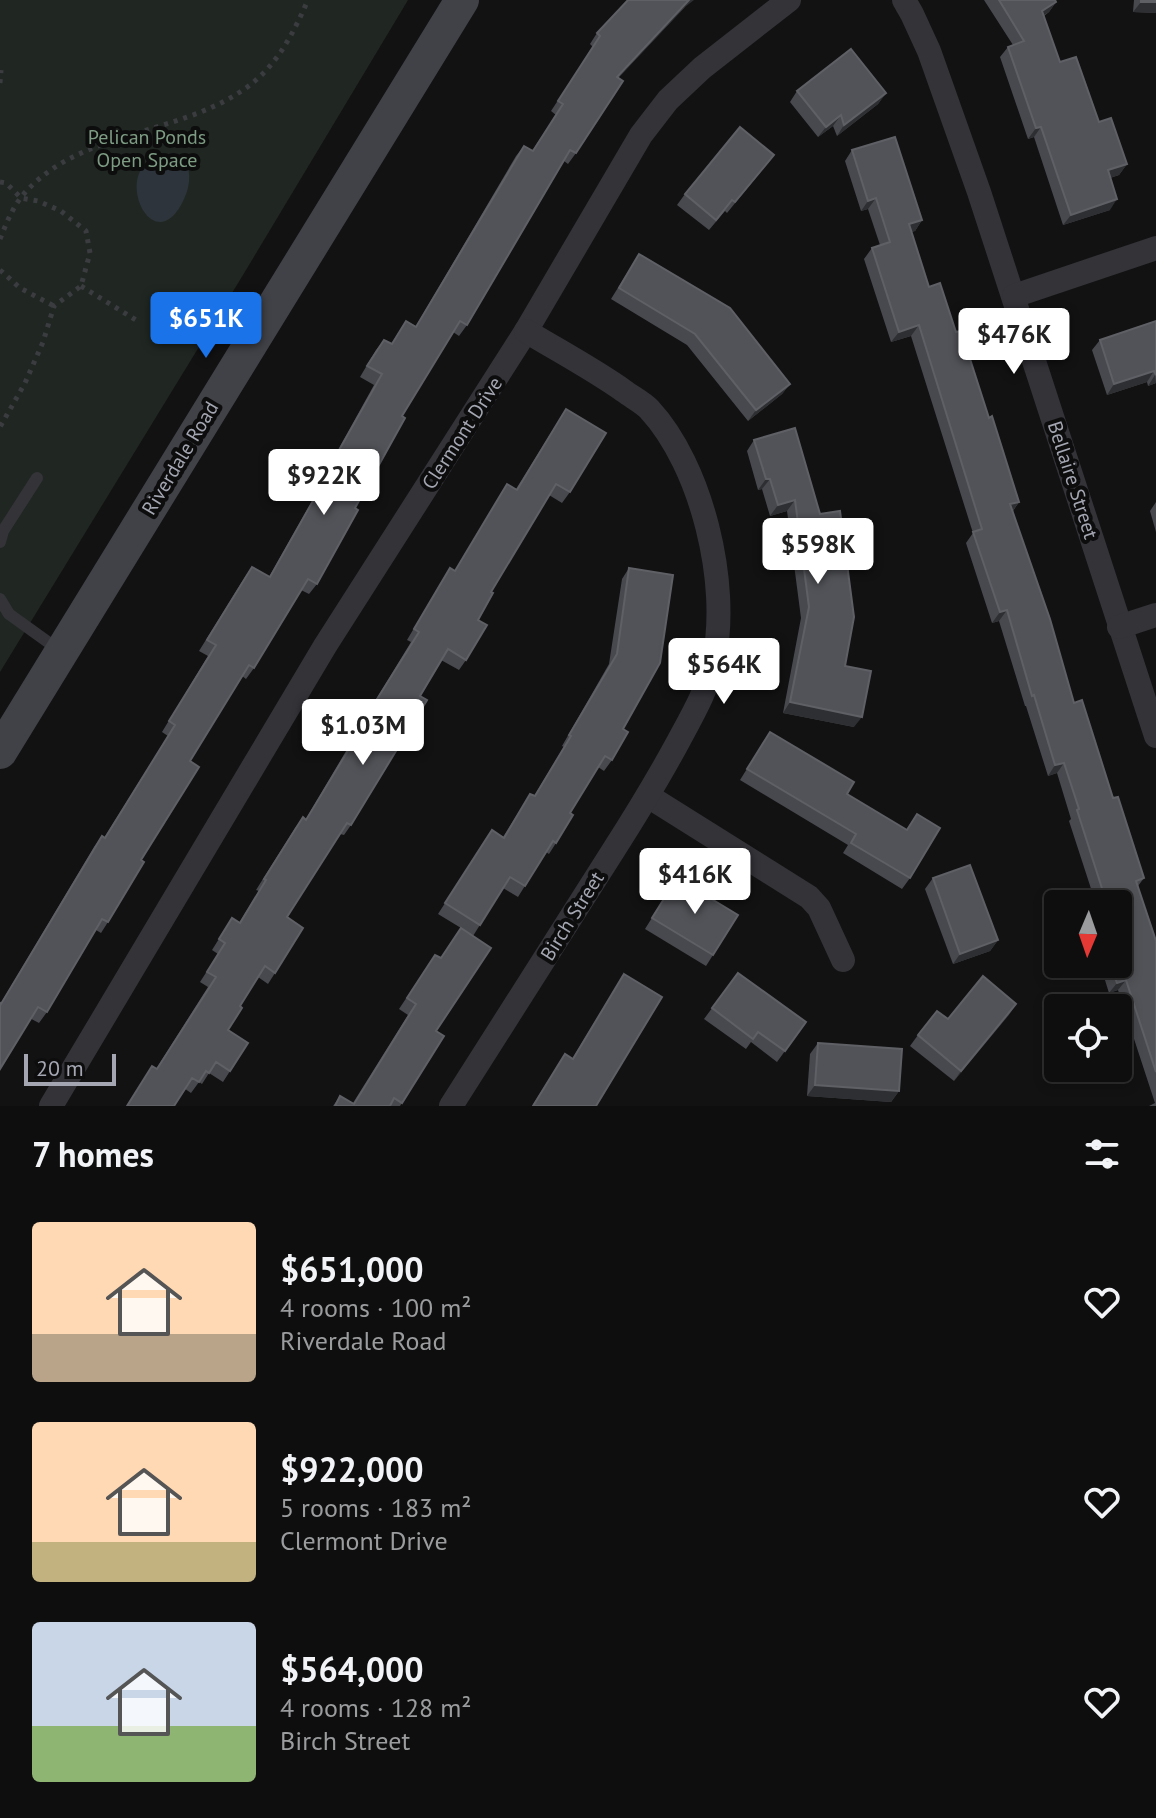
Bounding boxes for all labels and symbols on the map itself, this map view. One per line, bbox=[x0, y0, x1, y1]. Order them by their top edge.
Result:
park label: Pelican Ponds Open Space bbox=[88, 124, 206, 173]
pin: $651K bbox=[150, 292, 262, 360]
pin: $476K bbox=[958, 308, 1070, 376]
street label: Clermont Drive bbox=[416, 372, 508, 494]
street label: Riverdale Road bbox=[136, 396, 224, 520]
street label: Bellaire Street bbox=[1042, 418, 1104, 542]
pin: $922K bbox=[268, 449, 380, 517]
pin: $598K bbox=[762, 518, 874, 586]
pin: $564K bbox=[668, 638, 780, 706]
pin: $1.03M bbox=[298, 699, 428, 767]
pin: $416K bbox=[639, 848, 751, 916]
street label: Birch Street bbox=[534, 866, 610, 965]
north arrow bbox=[1044, 890, 1132, 978]
scale bar bbox=[24, 1050, 116, 1086]

